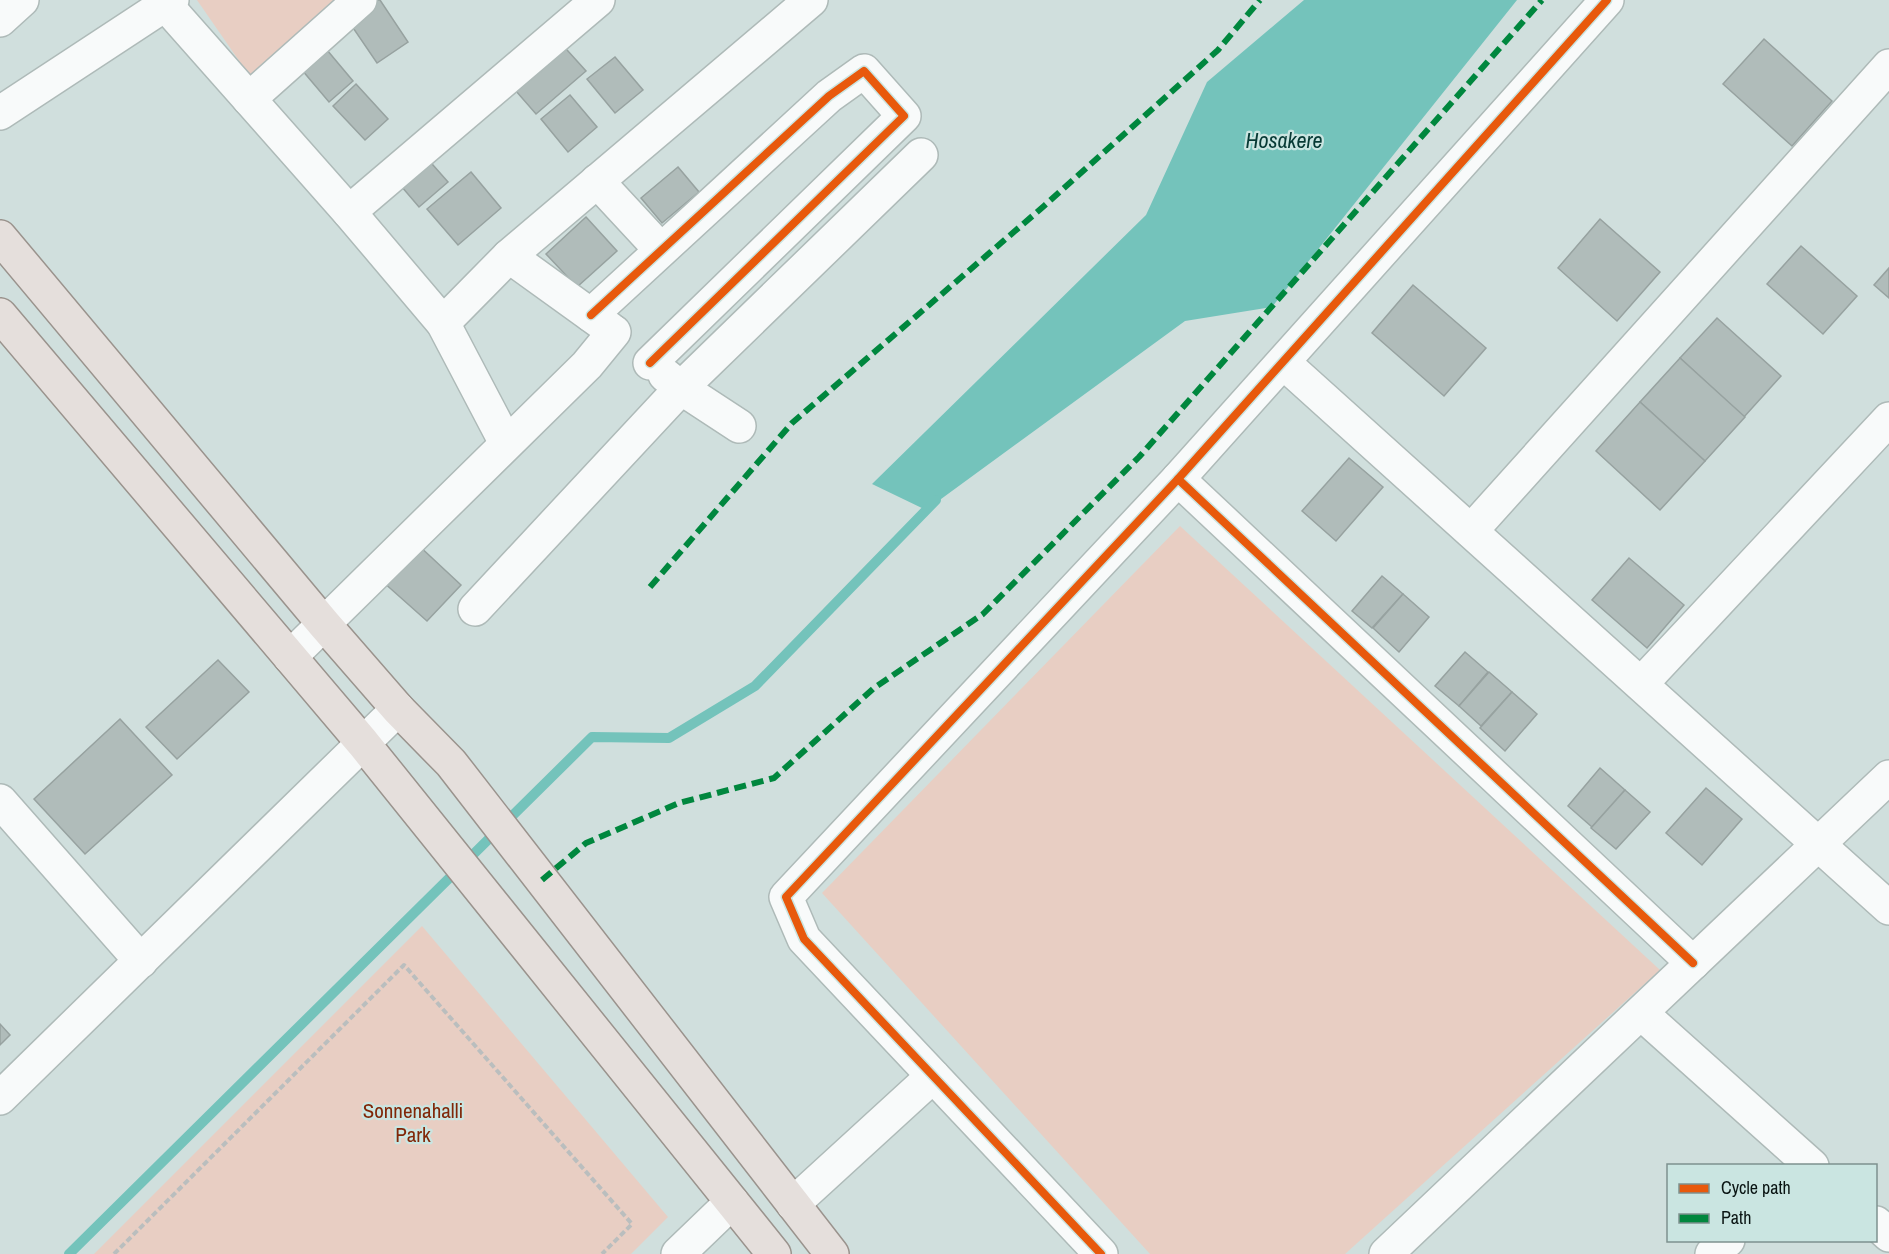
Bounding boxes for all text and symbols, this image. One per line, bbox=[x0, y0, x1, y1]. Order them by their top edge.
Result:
water label: Hosakere bbox=[1245, 125, 1323, 155]
park label: Sonnenahalli Park bbox=[363, 1096, 463, 1149]
legend bbox=[1667, 1164, 1877, 1242]
text: Cycle path bbox=[1721, 1175, 1791, 1200]
text: Path bbox=[1721, 1205, 1751, 1230]

